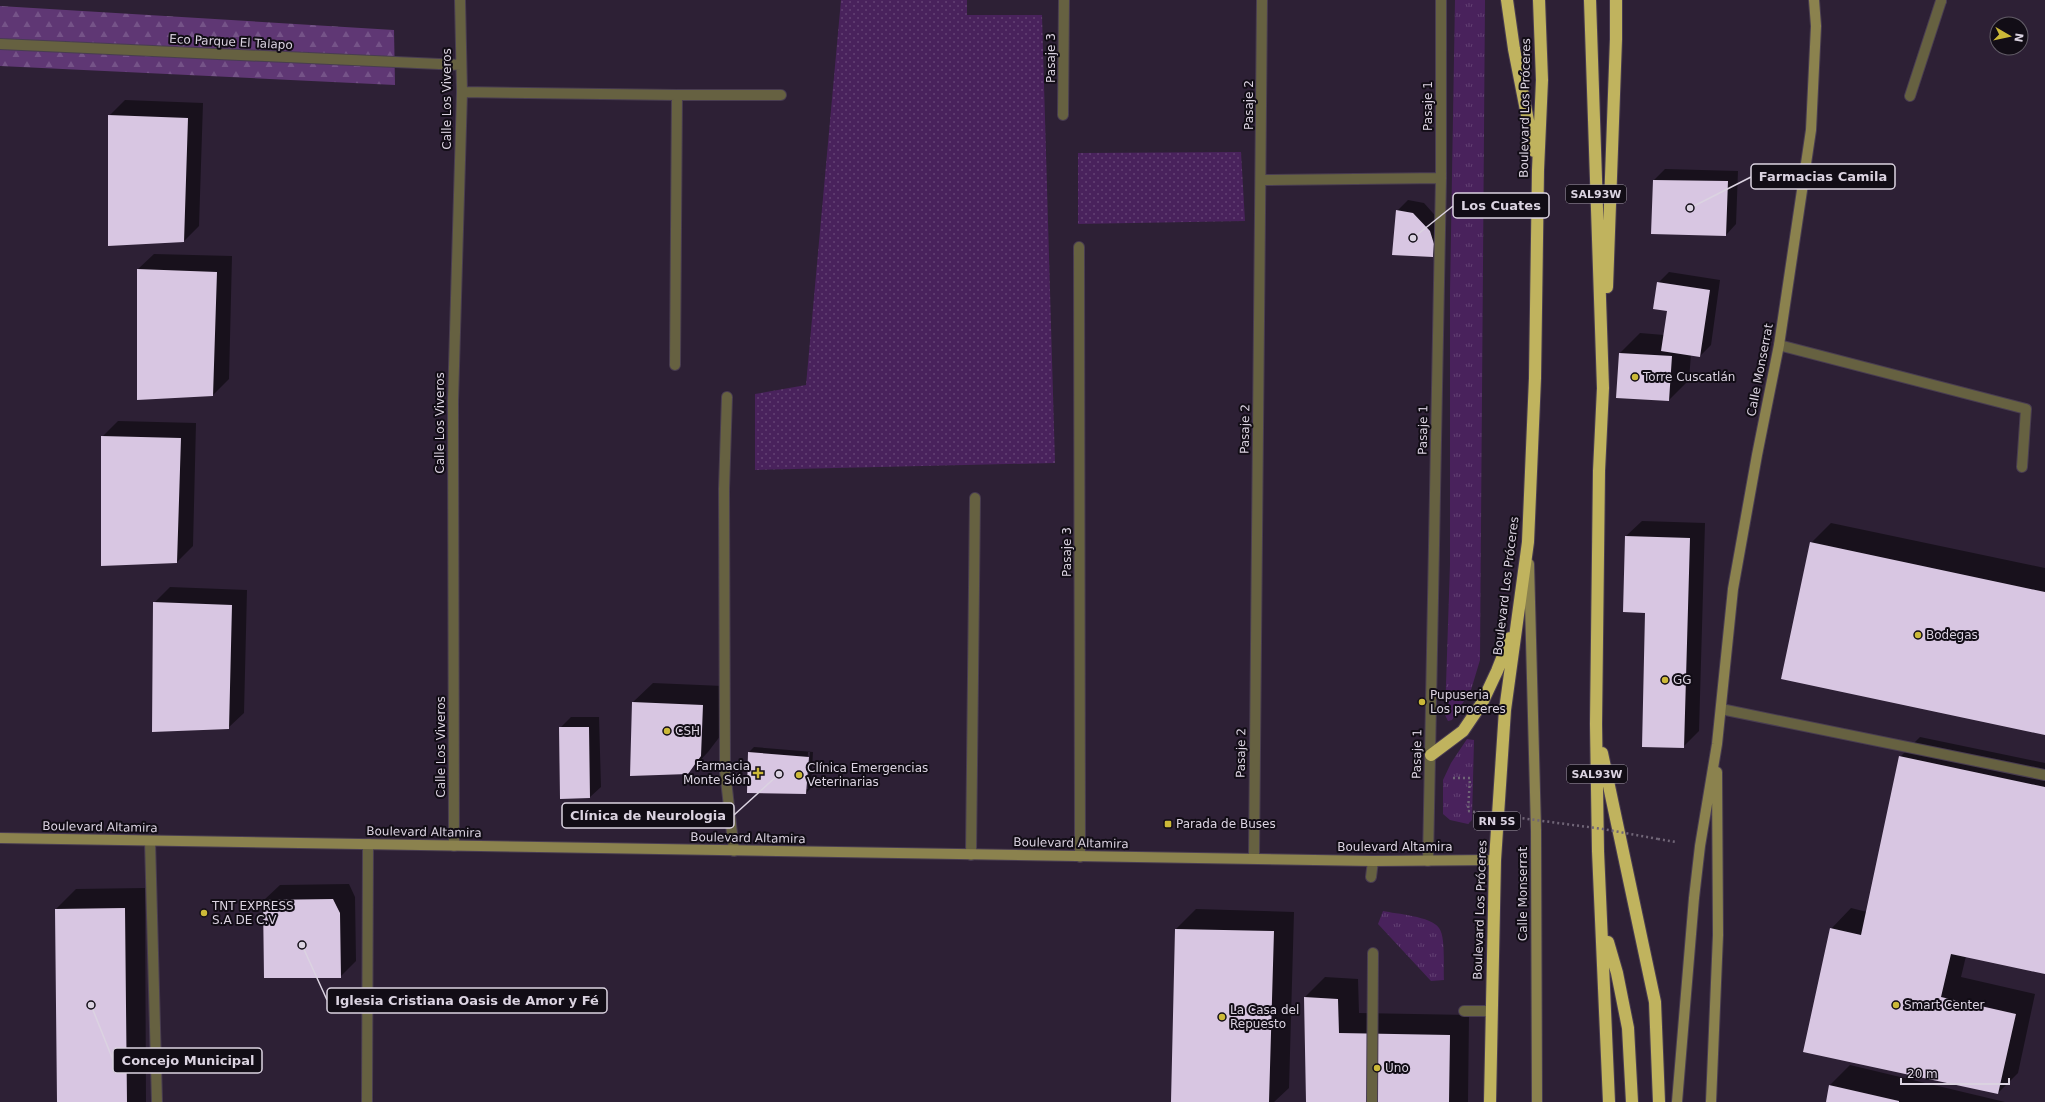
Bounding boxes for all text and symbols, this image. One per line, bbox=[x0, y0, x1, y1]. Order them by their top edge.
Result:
north arrow bbox=[1989, 16, 2029, 56]
street label: Eco Parque El Talapo bbox=[169, 32, 293, 52]
text: N bbox=[2011, 32, 2026, 43]
street label: Pasaje 3 bbox=[1044, 33, 1058, 83]
street label: Boulevard Los Próceres bbox=[1517, 38, 1533, 178]
street label: Calle Los Viveros bbox=[440, 48, 454, 150]
street label: Pasaje 2 bbox=[1242, 80, 1256, 130]
street label: Pasaje 1 bbox=[1421, 81, 1435, 131]
callout: Farmacias Camila bbox=[1751, 164, 1895, 189]
text: Farmacias Camila bbox=[1759, 169, 1887, 184]
road number: SAL93W bbox=[1566, 185, 1626, 203]
callout: Los Cuates bbox=[1453, 193, 1549, 218]
text: Los Cuates bbox=[1461, 198, 1541, 213]
street label: Calle Monserrat bbox=[1744, 322, 1776, 418]
place label: Torre Cuscatlán bbox=[1642, 370, 1735, 384]
street label: Calle Los Viveros bbox=[433, 372, 447, 474]
marker: Torre Cuscatlán bbox=[1630, 372, 1640, 382]
street label: Pasaje 2 bbox=[1238, 404, 1252, 454]
street label: Pasaje 1 bbox=[1416, 405, 1430, 455]
street label: Boulevard Los Próceres bbox=[1491, 516, 1521, 656]
street label: Pasaje 3 bbox=[1060, 527, 1074, 577]
place label: Bodegas bbox=[1926, 628, 1978, 642]
marker: Bodegas bbox=[1913, 630, 1923, 640]
place label: GG bbox=[1673, 673, 1692, 687]
marker: GG bbox=[1660, 675, 1670, 685]
place label: Pupuseria Los proceres bbox=[1430, 688, 1506, 716]
street label: Calle Los Viveros bbox=[434, 696, 448, 798]
marker: Pupuseria Los proceres bbox=[1417, 697, 1427, 707]
place label: CSH bbox=[675, 724, 700, 738]
marker: CSH bbox=[662, 726, 672, 736]
street label: Pasaje 2 bbox=[1234, 728, 1248, 778]
street label: Pasaje 1 bbox=[1410, 729, 1424, 779]
place label: Farmacia Monte Sión bbox=[683, 759, 750, 787]
place label: Clínica Emergencias Veterinarias bbox=[807, 761, 928, 789]
road number: SAL93W bbox=[1567, 765, 1627, 783]
marker: Farmacia Monte Sión bbox=[753, 768, 763, 778]
marker: Clínica Emergencias Veterinarias bbox=[794, 770, 804, 780]
callout: Clínica de Neurologia bbox=[562, 803, 734, 828]
text: Clínica de Neurologia bbox=[570, 808, 726, 823]
road number: RN 5S bbox=[1474, 812, 1520, 830]
place label: Parada de Buses bbox=[1176, 817, 1276, 831]
street label: Boulevard Altamira bbox=[42, 819, 158, 835]
marker: Parada de Buses bbox=[1163, 819, 1173, 829]
street label: Boulevard Altamira bbox=[366, 824, 482, 840]
street label: Boulevard Altamira bbox=[690, 830, 806, 846]
street label: Boulevard Altamira bbox=[1013, 835, 1129, 851]
street label: Boulevard Altamira bbox=[1337, 840, 1453, 854]
street label: Boulevard Los Próceres bbox=[1471, 840, 1489, 980]
street label: Calle Monserrat bbox=[1516, 847, 1530, 941]
place label: TNT EXPRESS S.A DE C.V bbox=[211, 899, 294, 927]
marker: TNT EXPRESS S.A DE C.V bbox=[199, 908, 209, 918]
callout: Iglesia Cristiana Oasis de Amor y Fé bbox=[327, 988, 607, 1013]
text: Iglesia Cristiana Oasis de Amor y Fé bbox=[335, 993, 599, 1008]
place label: Smart Center bbox=[1904, 998, 1985, 1012]
marker: Smart Center bbox=[1891, 1000, 1901, 1010]
place label: La Casa del Repuesto bbox=[1230, 1003, 1299, 1031]
marker: La Casa del Repuesto bbox=[1217, 1012, 1227, 1022]
callout: Concejo Municipal bbox=[113, 1048, 262, 1073]
text: Concejo Municipal bbox=[122, 1053, 254, 1068]
scale bar bbox=[1901, 1060, 2009, 1086]
place label: Uno bbox=[1385, 1061, 1409, 1075]
marker: Uno bbox=[1372, 1063, 1382, 1073]
text: 20 m bbox=[1907, 1067, 1938, 1081]

